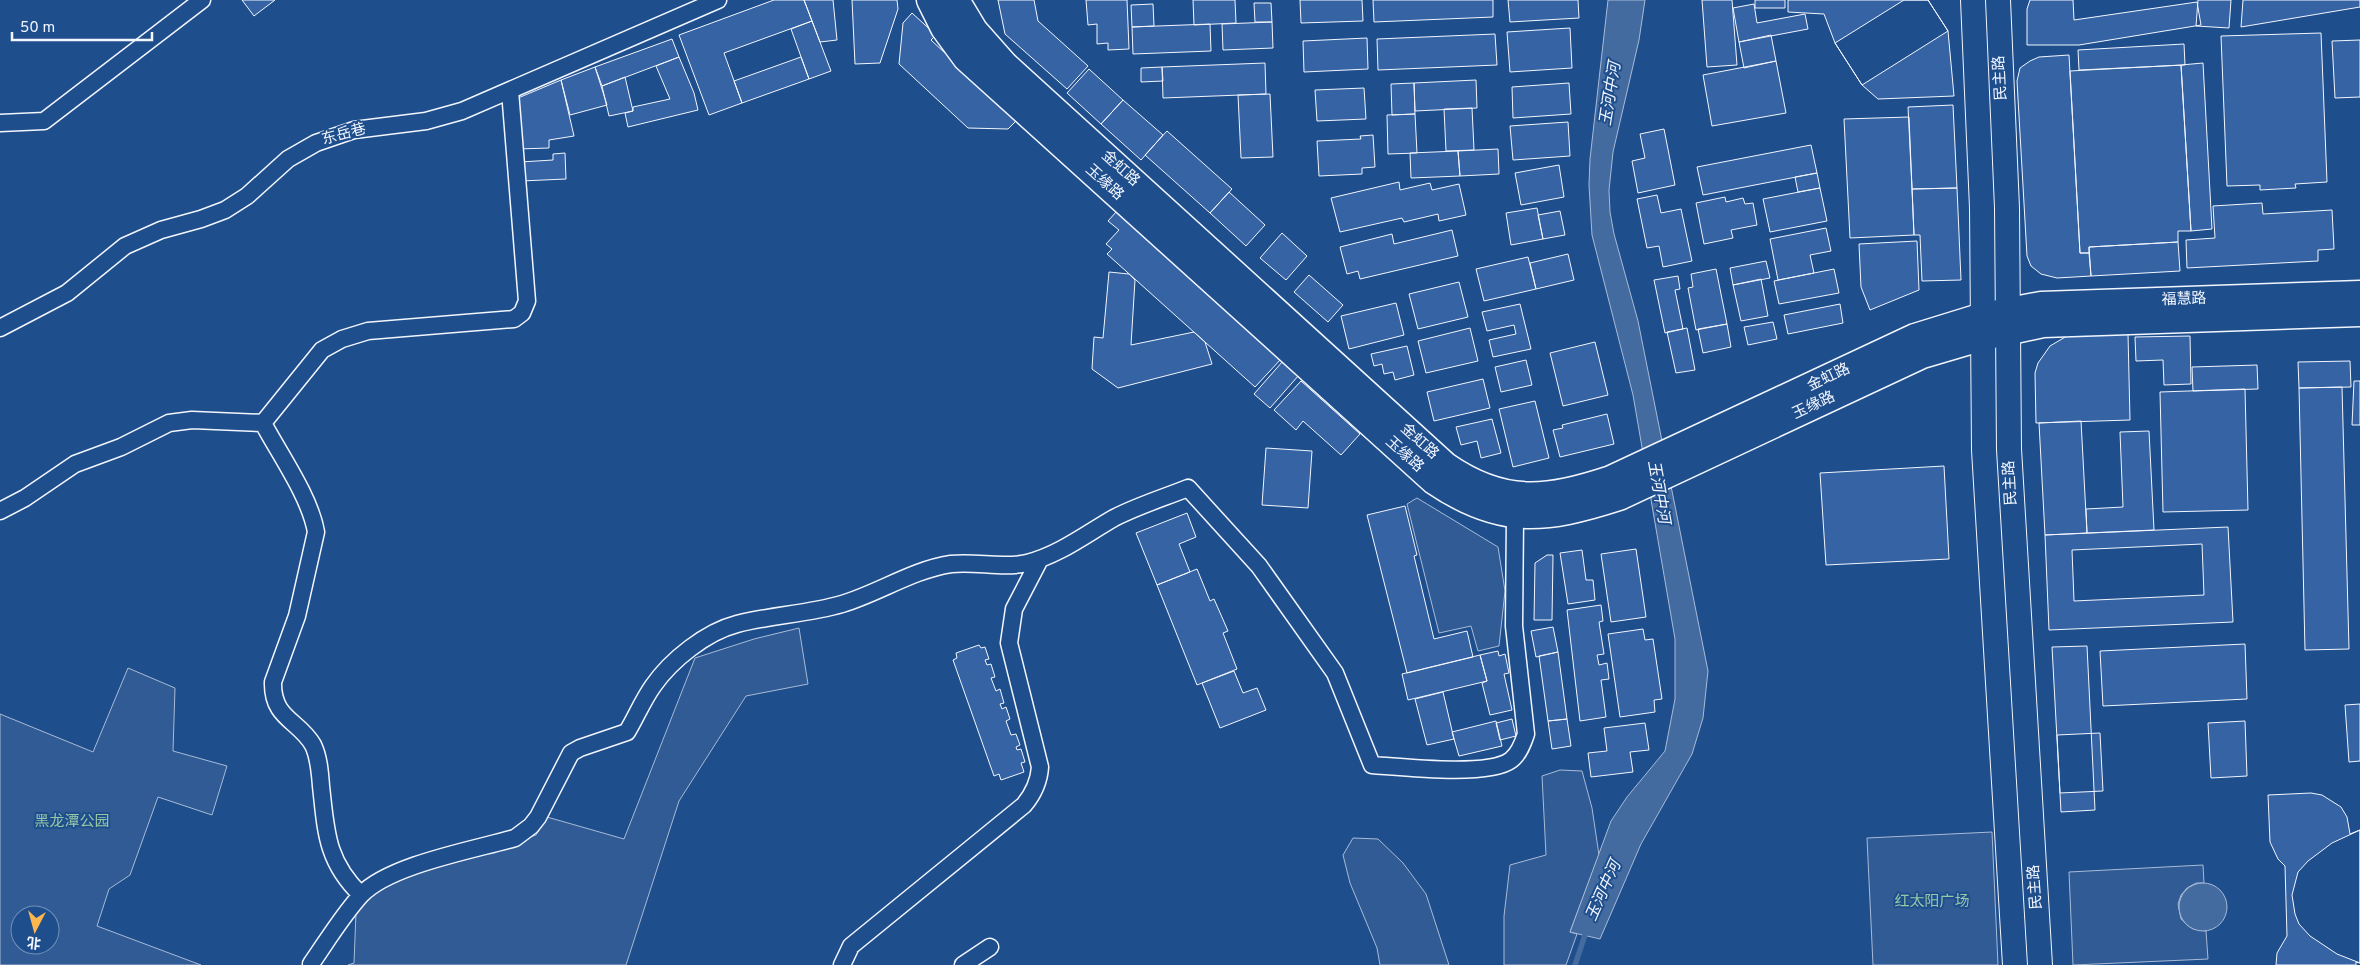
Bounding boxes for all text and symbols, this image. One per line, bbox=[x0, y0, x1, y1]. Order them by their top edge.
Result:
scale bar bbox=[12, 10, 152, 42]
text: 50 m bbox=[20, 19, 55, 38]
street label: 民主路 bbox=[1990, 55, 2012, 101]
water label: 玉河中河 bbox=[1596, 58, 1626, 127]
street label: 东岳巷 bbox=[320, 120, 368, 150]
street label: 金虹路 bbox=[1097, 147, 1143, 191]
street label: 玉缘路 bbox=[1081, 161, 1127, 205]
street label: 福慧路 bbox=[2161, 290, 2207, 310]
street label: 金虹路 bbox=[1805, 360, 1853, 396]
street label: 玉缘路 bbox=[1790, 388, 1838, 424]
street label: 金虹路 bbox=[1396, 420, 1442, 464]
street label: 玉缘路 bbox=[1381, 433, 1427, 477]
water label: 玉河中河 bbox=[1643, 459, 1674, 528]
street label: 民主路 bbox=[2000, 460, 2022, 506]
park label: 黑龙潭公园 bbox=[34, 812, 110, 832]
water label: 玉河中河 bbox=[1582, 855, 1627, 924]
street label: 民主路 bbox=[2025, 864, 2047, 910]
park label: 红太阳广场 bbox=[1894, 893, 1970, 912]
north arrow bbox=[10, 905, 60, 955]
text: 北 bbox=[26, 932, 42, 951]

